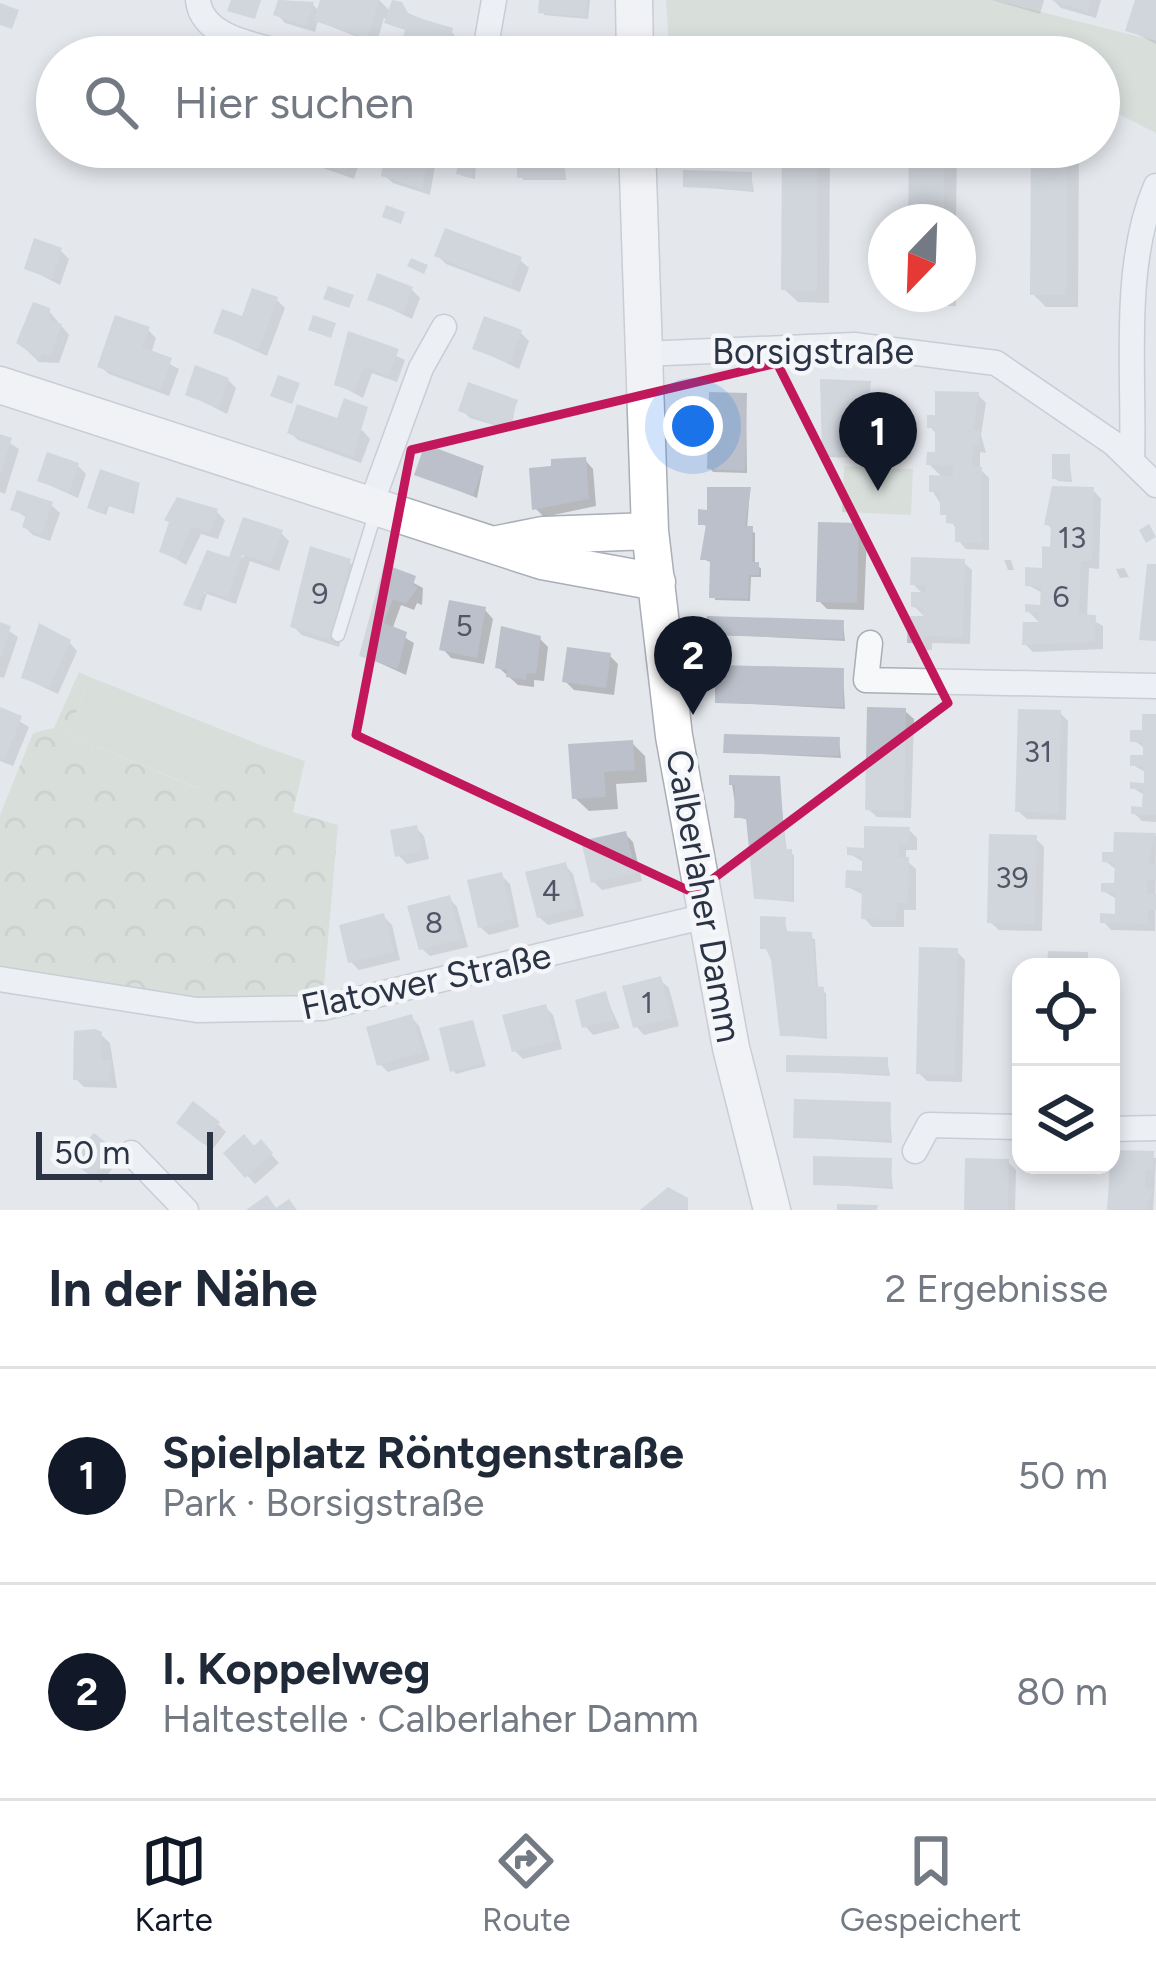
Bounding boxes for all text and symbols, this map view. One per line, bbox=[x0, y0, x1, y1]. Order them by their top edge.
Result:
search box bbox=[36, 36, 1120, 168]
icon: search bbox=[78, 69, 144, 135]
text: Hier suchen bbox=[174, 75, 414, 129]
north arrow bbox=[868, 204, 976, 312]
street label: Borsigstraße bbox=[712, 330, 914, 373]
pin: 1 bbox=[839, 392, 917, 491]
your location bbox=[663, 396, 723, 456]
house number: 13 bbox=[1058, 519, 1086, 556]
house number: 9 bbox=[312, 575, 328, 612]
house number: 6 bbox=[1053, 578, 1070, 615]
house number: 5 bbox=[455, 607, 473, 644]
pin: 2 bbox=[654, 616, 732, 715]
house number: 31 bbox=[1024, 733, 1052, 770]
street label: Calberlaher Damm bbox=[657, 746, 751, 1046]
house number: 39 bbox=[995, 859, 1029, 896]
house number: 4 bbox=[542, 872, 560, 909]
house number: 8 bbox=[425, 904, 443, 941]
street label: Flatower Straße bbox=[297, 934, 555, 1028]
map controls bbox=[1012, 958, 1120, 1174]
button: locate bbox=[1012, 958, 1120, 1066]
house number: 1 bbox=[641, 984, 653, 1021]
button: layers bbox=[1012, 1066, 1120, 1174]
scale bar bbox=[36, 1126, 213, 1179]
text: 50 m bbox=[54, 1133, 130, 1172]
text: In der Nähe bbox=[48, 1258, 318, 1319]
text: 2 Ergebnisse bbox=[885, 1265, 1108, 1312]
text: Spielplatz Röntgenstraße bbox=[162, 1425, 684, 1479]
text: 1 bbox=[79, 1452, 95, 1499]
text: 50 m bbox=[1018, 1452, 1108, 1499]
text: Park · Borsigstraße bbox=[162, 1479, 484, 1526]
text: I. Koppelweg bbox=[162, 1641, 431, 1695]
text: 2 bbox=[76, 1668, 98, 1715]
text: 80 m bbox=[1016, 1668, 1108, 1715]
text: Haltestelle · Calberlaher Damm bbox=[162, 1695, 699, 1742]
tab: Karte bbox=[135, 1828, 213, 1939]
tab: Route bbox=[482, 1828, 571, 1939]
tab: Gespeichert bbox=[840, 1828, 1021, 1939]

